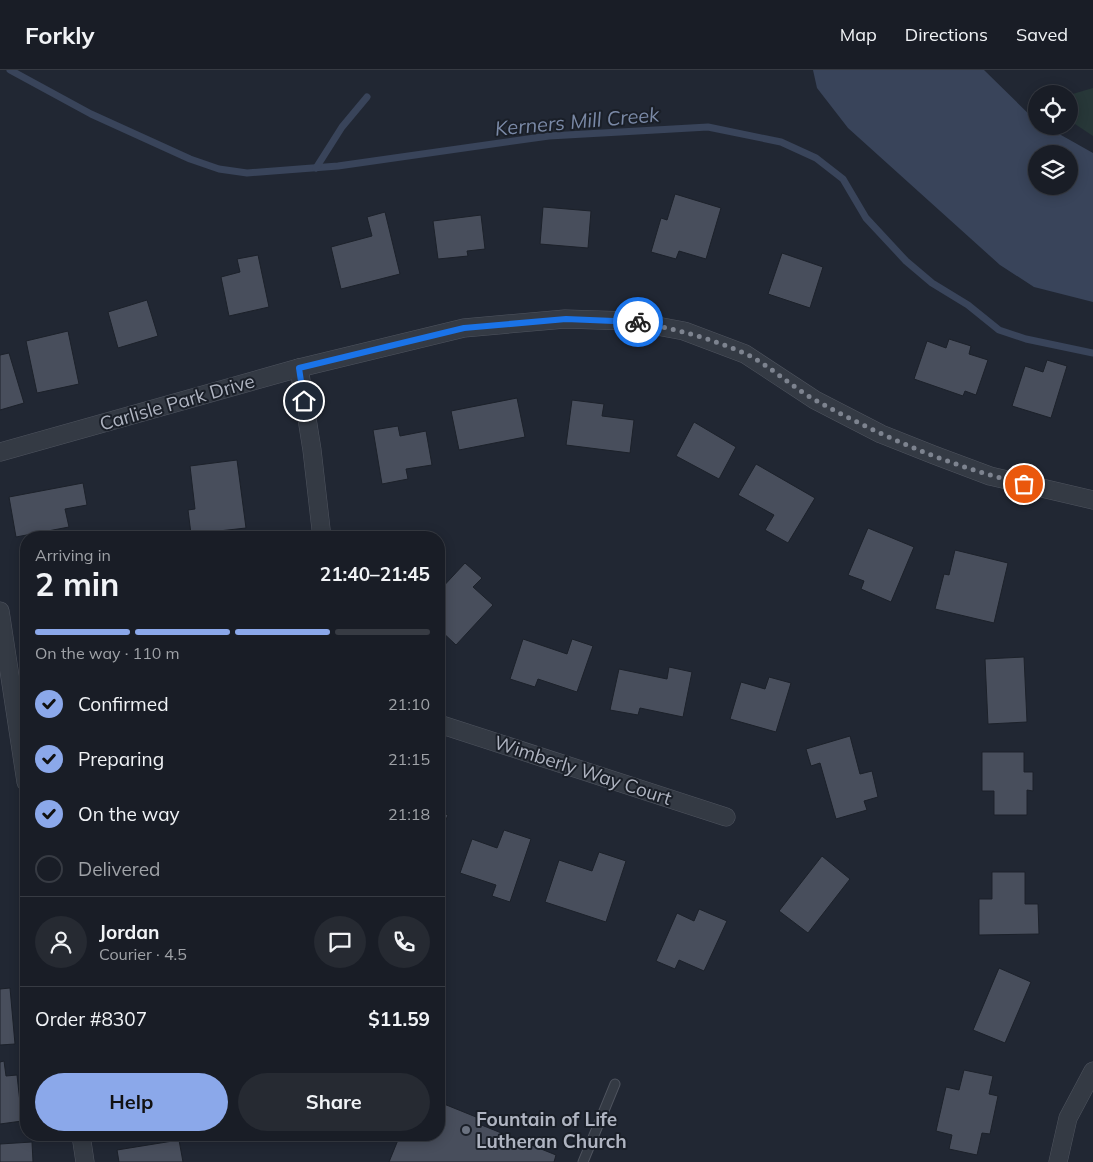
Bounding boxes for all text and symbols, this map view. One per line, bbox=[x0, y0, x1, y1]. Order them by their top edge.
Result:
text: Forkly bbox=[25, 20, 94, 50]
text: Map bbox=[840, 23, 877, 46]
text: Directions bbox=[905, 23, 988, 46]
text: Saved bbox=[1016, 23, 1068, 46]
map controls bbox=[1028, 85, 1078, 195]
button: locate bbox=[1028, 85, 1078, 135]
water label: Kerners Mill Creek bbox=[494, 101, 661, 141]
button: layers bbox=[1028, 145, 1078, 195]
courier bbox=[613, 297, 663, 347]
icon: bike bbox=[624, 308, 652, 336]
street label: Carlisle Park Drive bbox=[97, 368, 257, 436]
pin bbox=[283, 380, 325, 422]
icon: home bbox=[290, 387, 318, 415]
pin bbox=[1003, 463, 1045, 505]
icon: bag bbox=[1010, 470, 1038, 498]
text: Arriving in bbox=[35, 545, 111, 565]
text: 21:40–21:45 bbox=[320, 562, 430, 586]
text: 2 min bbox=[35, 564, 119, 604]
text: On the way · 110 m bbox=[35, 643, 180, 663]
icon: check bbox=[35, 690, 63, 718]
text: Confirmed bbox=[78, 692, 169, 716]
text: 21:10 bbox=[388, 694, 430, 714]
street label: Wimberly Way Court bbox=[491, 730, 675, 810]
icon: check bbox=[35, 745, 63, 773]
text: Preparing bbox=[78, 747, 164, 771]
text: 21:15 bbox=[388, 749, 430, 769]
icon: check bbox=[35, 800, 63, 828]
text: On the way bbox=[78, 802, 180, 826]
text: 21:18 bbox=[388, 804, 430, 824]
text: Delivered bbox=[78, 857, 160, 881]
button: person bbox=[35, 916, 87, 968]
button: chat bbox=[314, 916, 366, 968]
button: phone bbox=[378, 916, 430, 968]
text: Jordan bbox=[99, 920, 159, 944]
text: Courier · 4.5 bbox=[99, 944, 187, 964]
text: Order #8307 bbox=[35, 1007, 147, 1031]
text: $11.59 bbox=[368, 1007, 430, 1031]
button: Help bbox=[35, 1073, 228, 1131]
button: Share bbox=[238, 1073, 430, 1131]
place label: Fountain of Life Lutheran Church bbox=[476, 1107, 627, 1153]
marker: Fountain of Life Lutheran Church bbox=[460, 1124, 472, 1136]

